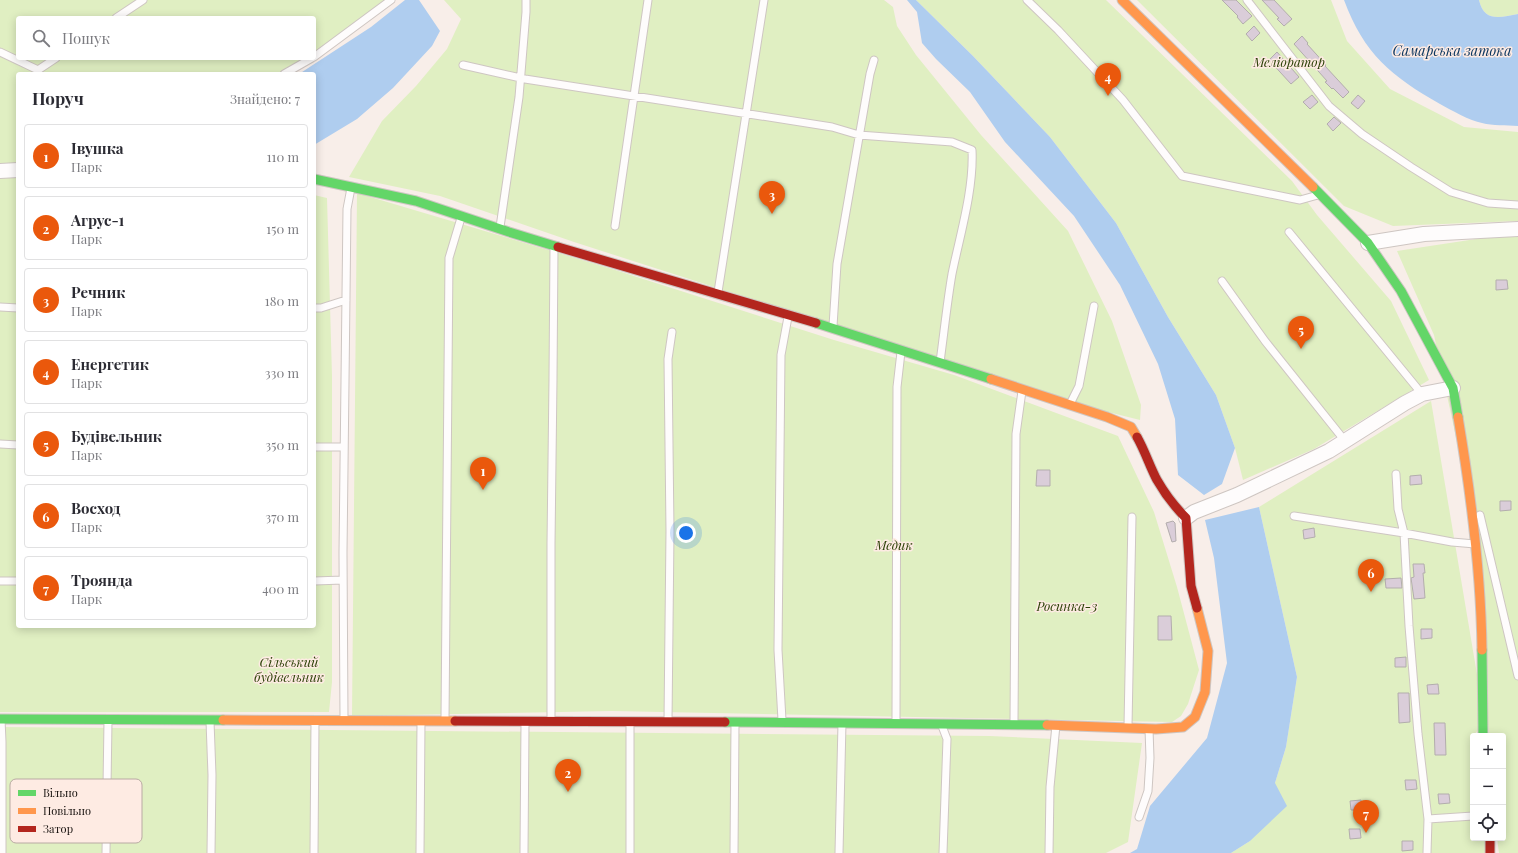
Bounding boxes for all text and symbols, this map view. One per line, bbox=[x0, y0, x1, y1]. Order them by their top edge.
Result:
search box bbox=[16, 16, 316, 60]
icon: search bbox=[30, 27, 52, 49]
text: Пошук bbox=[62, 28, 110, 48]
water label: Самарська затока bbox=[1392, 41, 1512, 60]
park label: Меліоратор bbox=[1252, 53, 1325, 70]
pin: 4 bbox=[1095, 63, 1121, 96]
text: Поруч bbox=[32, 87, 84, 109]
text: Знайдено: 7 bbox=[230, 90, 300, 107]
text: Івушка bbox=[71, 138, 124, 158]
text: 1 bbox=[44, 148, 48, 165]
text: 110 m bbox=[267, 148, 299, 165]
text: Парк bbox=[71, 158, 102, 175]
pin: 3 bbox=[759, 181, 785, 214]
text: Агрус-1 bbox=[71, 210, 124, 230]
text: 2 bbox=[43, 220, 49, 237]
text: 150 m bbox=[266, 220, 299, 237]
text: Парк bbox=[71, 230, 102, 247]
text: Речник bbox=[71, 282, 125, 302]
text: 3 bbox=[43, 292, 49, 309]
text: 180 m bbox=[265, 292, 299, 309]
text: Парк bbox=[71, 302, 102, 319]
pin: 5 bbox=[1288, 316, 1314, 349]
text: Енергетик bbox=[71, 354, 149, 374]
text: 4 bbox=[43, 364, 49, 381]
text: 330 m bbox=[265, 364, 299, 381]
text: Парк bbox=[71, 374, 102, 391]
text: Будівельник bbox=[71, 426, 162, 446]
text: 5 bbox=[43, 436, 49, 453]
text: 350 m bbox=[265, 436, 299, 453]
text: Парк bbox=[71, 446, 102, 463]
pin: 1 bbox=[470, 457, 496, 490]
text: Восход bbox=[71, 498, 120, 518]
text: 6 bbox=[42, 508, 50, 525]
text: 370 m bbox=[265, 508, 299, 525]
text: Парк bbox=[71, 518, 102, 535]
your location bbox=[676, 523, 696, 543]
park label: Медик bbox=[874, 536, 913, 553]
pin: 6 bbox=[1358, 559, 1384, 592]
text: Троянда bbox=[71, 570, 133, 590]
text: 7 bbox=[43, 580, 49, 597]
text: 400 m bbox=[262, 580, 299, 597]
text: Парк bbox=[71, 590, 102, 607]
park label: Росинка-3 bbox=[1035, 597, 1098, 614]
park label: Сільський будівельник bbox=[254, 653, 324, 685]
map controls bbox=[1470, 733, 1506, 841]
button: + bbox=[1470, 733, 1506, 769]
pin: 2 bbox=[555, 759, 581, 792]
button: − bbox=[1470, 769, 1506, 805]
legend bbox=[10, 779, 142, 843]
text: Вільно bbox=[43, 785, 78, 800]
pin: 7 bbox=[1353, 800, 1379, 833]
text: Повільно bbox=[43, 803, 91, 818]
button: locate bbox=[1470, 805, 1506, 841]
text: Затор bbox=[43, 821, 73, 836]

